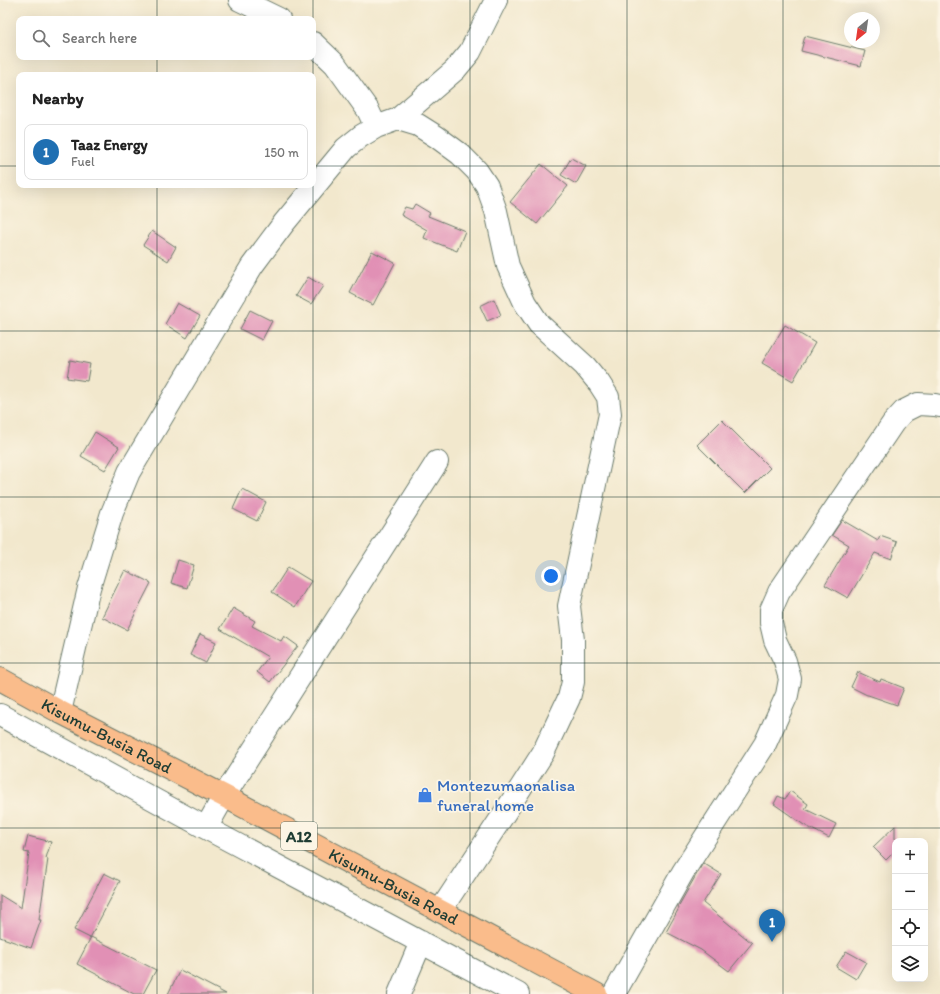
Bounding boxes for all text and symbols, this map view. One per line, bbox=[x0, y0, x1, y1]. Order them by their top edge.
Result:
north arrow bbox=[844, 12, 880, 48]
search box bbox=[16, 16, 316, 60]
icon: search bbox=[30, 27, 52, 49]
text: Search here bbox=[62, 29, 137, 47]
text: Nearby bbox=[32, 88, 84, 108]
text: Taaz Energy bbox=[71, 136, 148, 154]
text: 1 bbox=[43, 145, 49, 160]
text: 150 m bbox=[264, 145, 299, 160]
text: Fuel bbox=[71, 154, 95, 169]
your location bbox=[541, 566, 561, 586]
street label: Kisumu-Busia Road bbox=[38, 694, 176, 778]
place label: Montezumaonalisa funeral home bbox=[437, 775, 575, 815]
shop icon: Montezumaonalisa funeral home bbox=[416, 786, 434, 804]
road number: A12 bbox=[281, 822, 317, 850]
map controls bbox=[892, 838, 928, 982]
button: + bbox=[892, 838, 928, 874]
street label: Kisumu-Busia Road bbox=[325, 844, 463, 929]
button: − bbox=[892, 874, 928, 910]
pin: 1 bbox=[759, 909, 785, 942]
button: locate bbox=[892, 910, 928, 946]
button: layers bbox=[892, 946, 928, 982]

